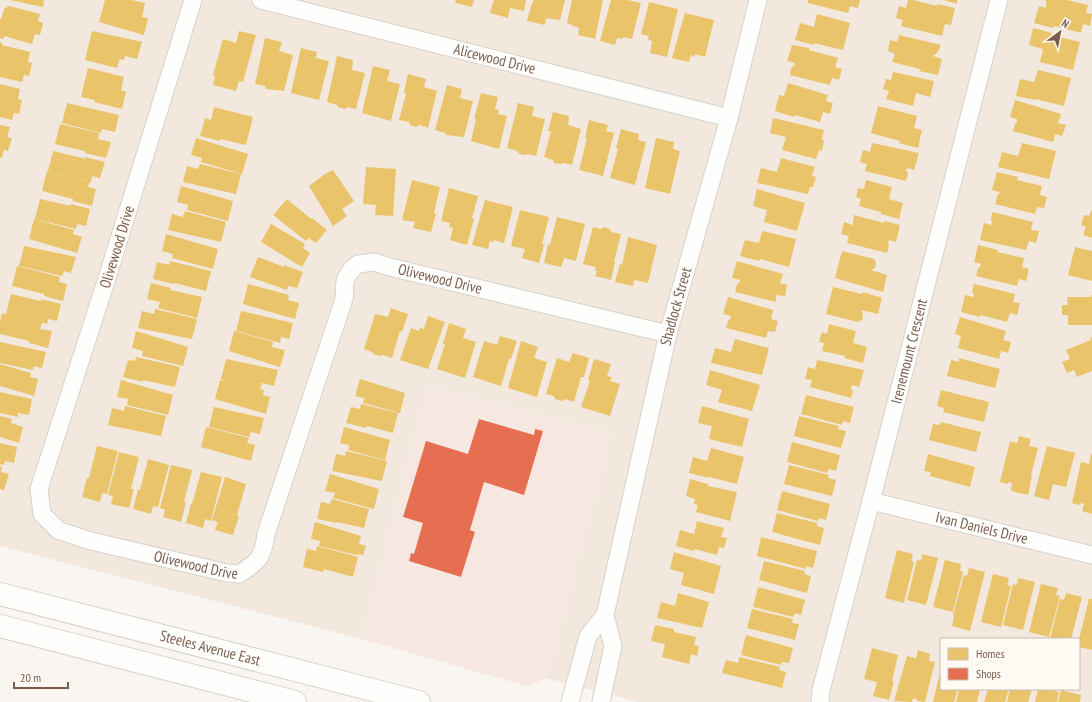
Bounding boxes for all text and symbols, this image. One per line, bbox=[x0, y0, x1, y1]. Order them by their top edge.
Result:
north arrow bbox=[1040, 12, 1080, 52]
text: N bbox=[1059, 16, 1072, 31]
street label: Alicewood Drive bbox=[452, 39, 538, 78]
street label: Olivewood Drive bbox=[95, 203, 138, 291]
street label: Olivewood Drive bbox=[396, 259, 484, 298]
street label: Shadlock Street bbox=[656, 265, 695, 347]
street label: Irenemount Crescent bbox=[886, 297, 931, 406]
street label: Ivan Daniels Drive bbox=[934, 507, 1030, 548]
street label: Olivewood Drive bbox=[152, 546, 239, 583]
street label: Steeles Avenue East bbox=[158, 626, 263, 670]
legend bbox=[940, 638, 1080, 690]
text: Homes bbox=[976, 646, 1004, 661]
scale bar bbox=[14, 664, 68, 690]
text: Shops bbox=[976, 666, 1001, 681]
text: 20 m bbox=[20, 670, 41, 685]

